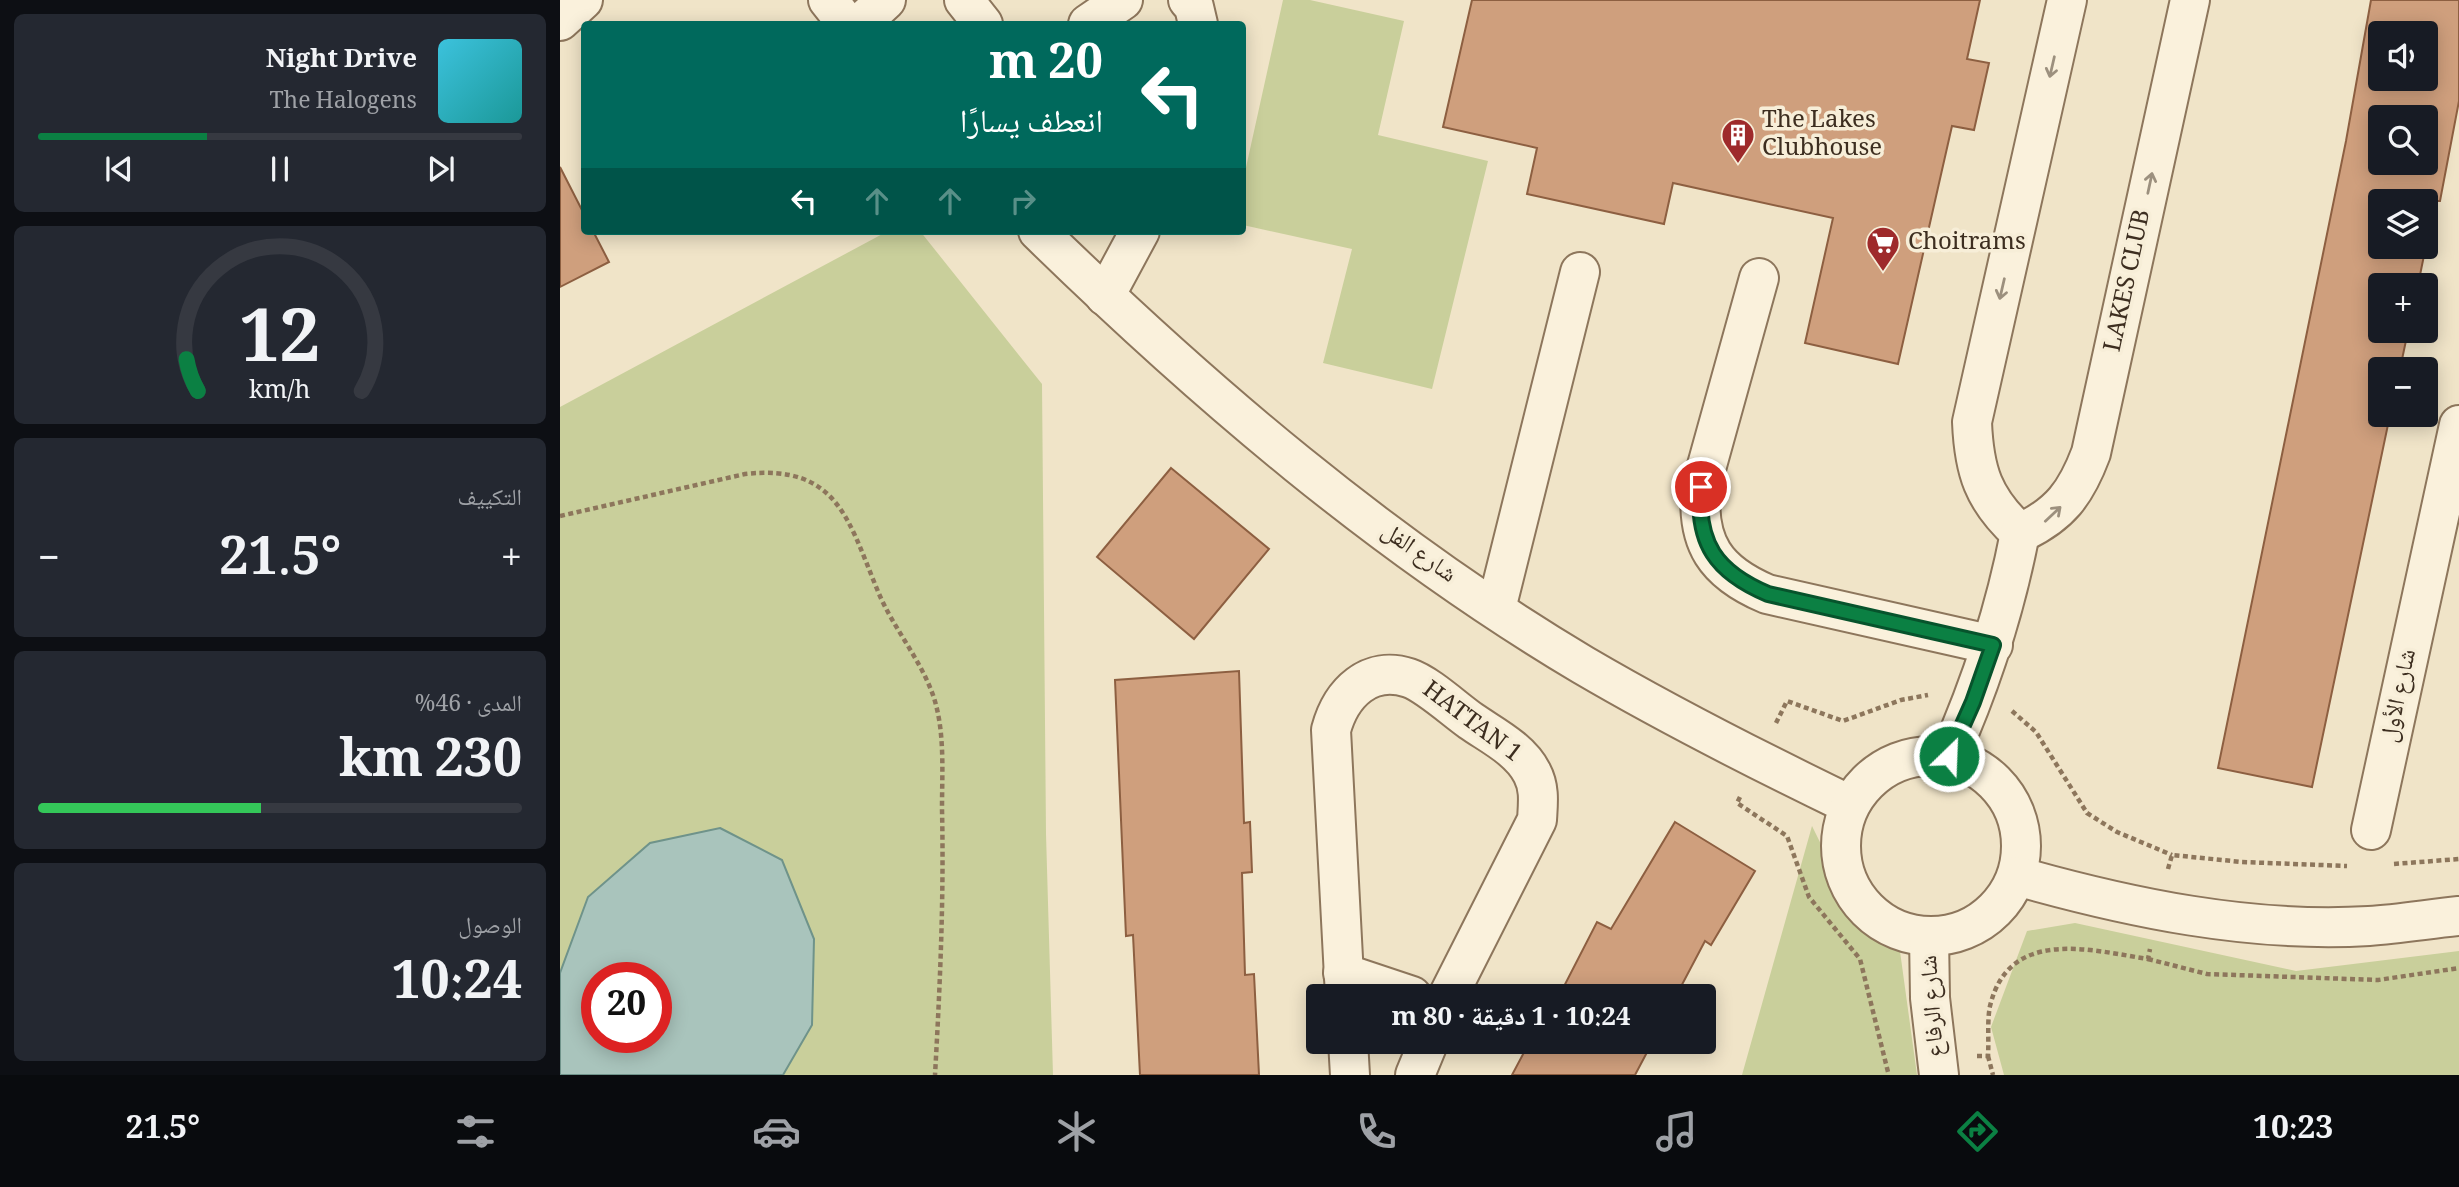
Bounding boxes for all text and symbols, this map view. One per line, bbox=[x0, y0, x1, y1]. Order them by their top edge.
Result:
map controls bbox=[2368, 21, 2438, 427]
button: sound bbox=[2368, 21, 2438, 91]
text: 20 m bbox=[989, 26, 1103, 109]
text: Night Drive bbox=[266, 39, 417, 83]
icon: left bbox=[1127, 49, 1218, 140]
one-way arrow bbox=[2044, 55, 2058, 78]
text: The Halogens bbox=[269, 83, 417, 123]
text: انعطف يسارًا bbox=[960, 98, 1103, 152]
place label: The Lakes Clubhouse bbox=[1762, 101, 1882, 170]
button: search bbox=[2368, 105, 2438, 175]
building icon: The Lakes Clubhouse bbox=[1719, 116, 1757, 165]
icon: previous bbox=[100, 150, 138, 188]
icon: pause bbox=[261, 150, 299, 188]
icon: next bbox=[422, 150, 460, 188]
one-way arrow bbox=[2144, 172, 2157, 195]
icon: left bbox=[785, 182, 823, 220]
icon: ahead bbox=[858, 182, 896, 220]
icon: ahead bbox=[931, 182, 969, 220]
icon: right bbox=[1004, 182, 1042, 220]
button: layers bbox=[2368, 189, 2438, 259]
street label: LAKES CLUB bbox=[2094, 206, 2164, 356]
place label: Choitrams bbox=[1908, 223, 2026, 264]
supermarket icon: Choitrams bbox=[1864, 224, 1902, 273]
button: + bbox=[2368, 273, 2438, 343]
one-way arrow bbox=[1995, 277, 2009, 300]
text: 12 bbox=[239, 284, 321, 408]
button: − bbox=[2368, 357, 2438, 427]
text: km/h bbox=[249, 371, 311, 414]
pin bbox=[1671, 457, 1731, 517]
icon: arrive bbox=[1682, 468, 1720, 506]
text: التكييف bbox=[457, 480, 522, 520]
one-way arrow bbox=[2044, 506, 2062, 522]
street label: شارع الفل bbox=[1371, 513, 1465, 595]
text: 21.5° bbox=[219, 518, 341, 607]
text: − bbox=[38, 530, 60, 595]
text: + bbox=[501, 530, 522, 595]
street label: شارع الأول bbox=[2370, 645, 2430, 747]
street label: HATTAN 1 bbox=[1412, 672, 1530, 774]
text: المدى · 46% bbox=[415, 686, 522, 726]
position arrow bbox=[1912, 719, 1986, 793]
text: 230 km bbox=[339, 720, 522, 809]
text: الوصول bbox=[458, 908, 522, 948]
text: 10:24 bbox=[391, 942, 522, 1031]
street label: شارع الرفاع bbox=[1910, 954, 1958, 1058]
speed limit sign: 20 bbox=[581, 962, 672, 1053]
text: 10:24 · 1 دقيقة · 80 m bbox=[1392, 997, 1630, 1041]
text: 21.5° bbox=[126, 1104, 200, 1158]
text: 10:23 bbox=[2253, 1104, 2333, 1158]
icon: filters bbox=[451, 1107, 500, 1156]
icon: car bbox=[752, 1107, 801, 1156]
icon: climate bbox=[1052, 1107, 1101, 1156]
icon: phone bbox=[1352, 1107, 1401, 1156]
icon: music bbox=[1652, 1107, 1701, 1156]
icon: directions bbox=[1953, 1107, 2002, 1156]

